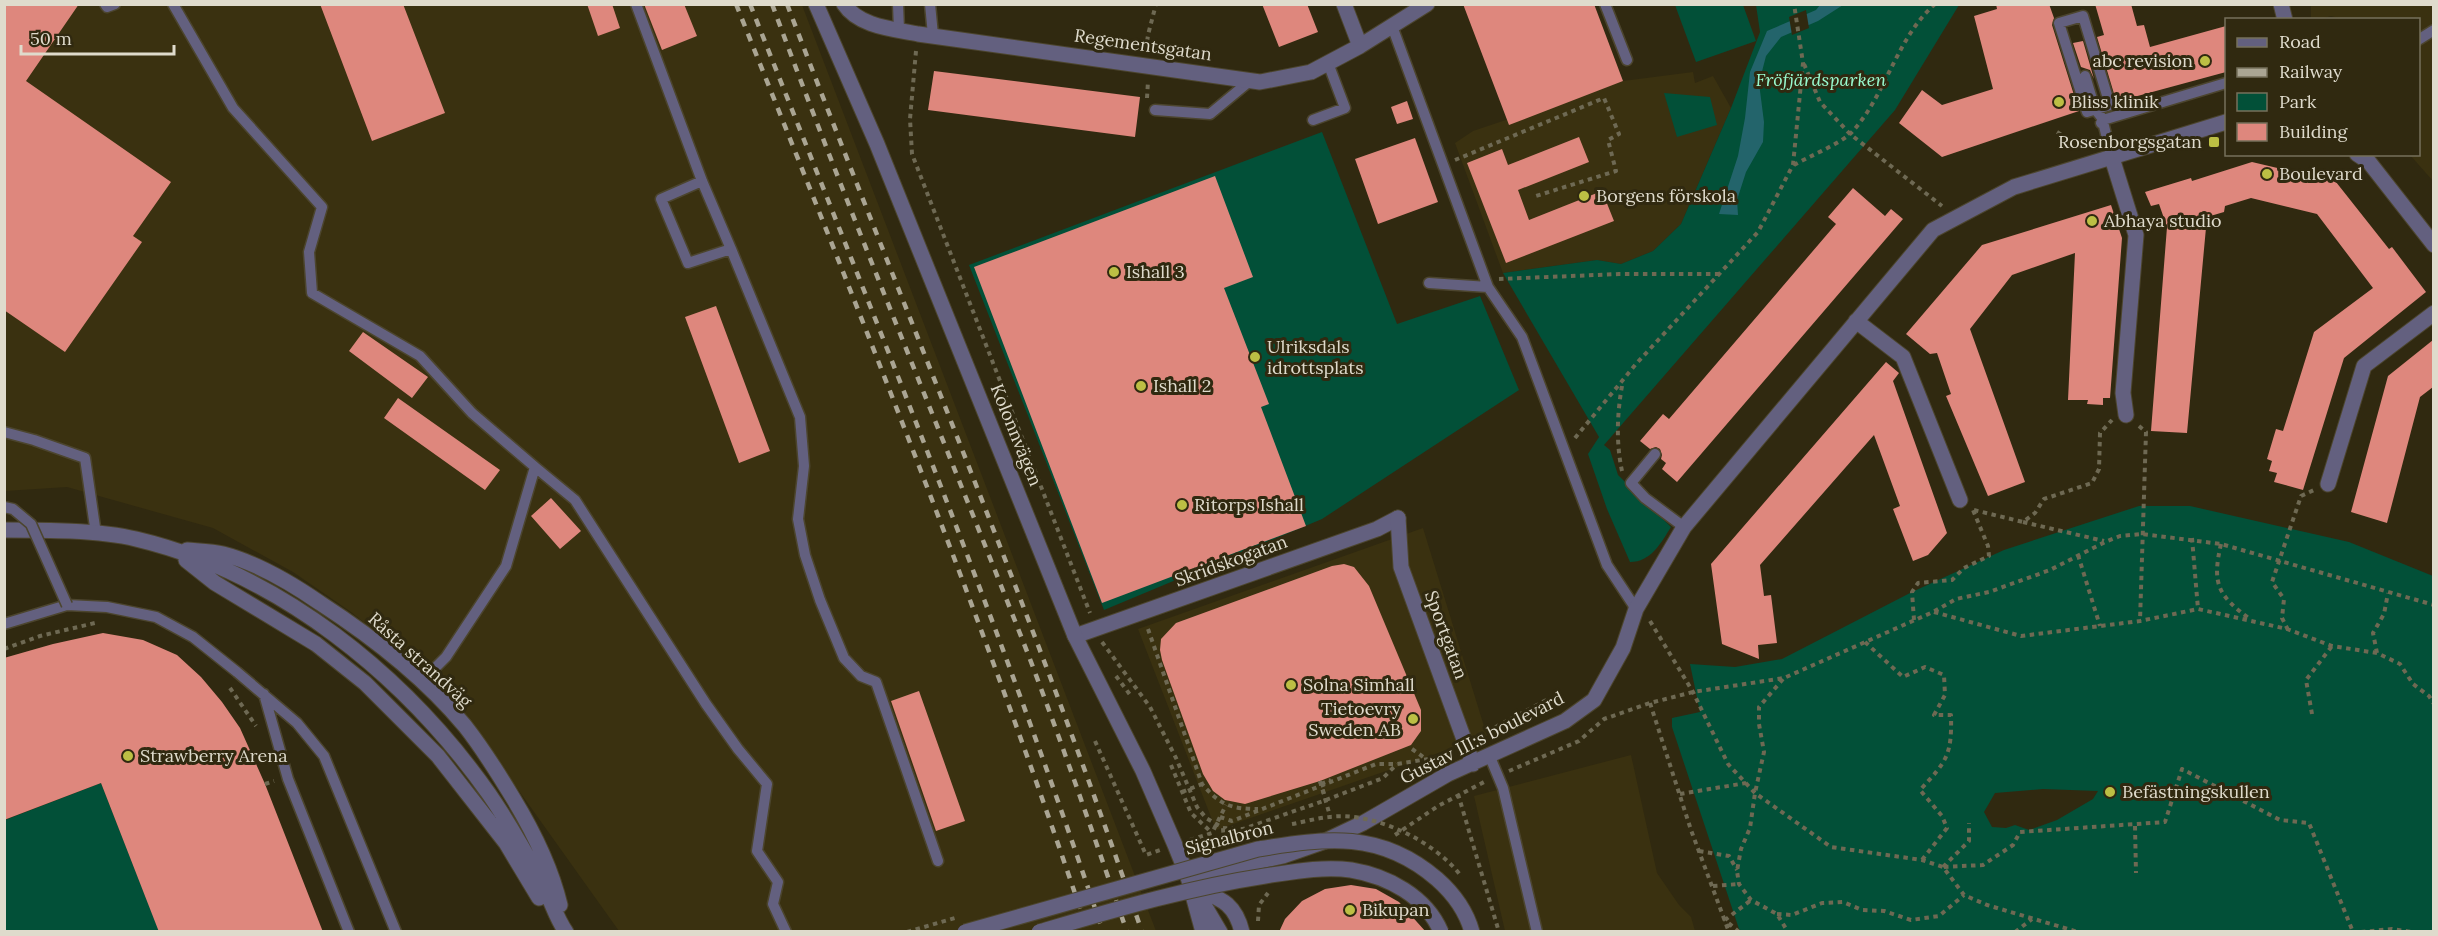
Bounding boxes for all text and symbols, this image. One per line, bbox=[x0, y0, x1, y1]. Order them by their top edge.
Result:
scale bar bbox=[21, 18, 174, 56]
legend bbox=[2225, 18, 2420, 156]
street label: Regementsgatan bbox=[1073, 23, 1213, 66]
text: 50 m bbox=[30, 27, 72, 50]
text: Road bbox=[2279, 30, 2321, 53]
place label: abc revision bbox=[2093, 49, 2193, 72]
marker: abc revision bbox=[2198, 54, 2212, 68]
text: Railway bbox=[2279, 60, 2343, 83]
park label: Fröfjärdsparken bbox=[1756, 68, 1886, 91]
place label: Bliss klinik bbox=[2071, 90, 2159, 113]
text: Park bbox=[2279, 90, 2317, 113]
marker: Bliss klinik bbox=[2052, 95, 2066, 109]
text: Building bbox=[2279, 120, 2349, 143]
place label: Rosenborgsgatan bbox=[2058, 130, 2202, 153]
marker: Rosenborgsgatan bbox=[2207, 135, 2221, 149]
place label: Boulevard bbox=[2279, 162, 2363, 185]
marker: Boulevard bbox=[2260, 167, 2274, 181]
place label: Borgens förskola bbox=[1596, 184, 1736, 207]
marker: Borgens förskola bbox=[1577, 189, 1591, 203]
place label: Abhaya studio bbox=[2103, 209, 2222, 232]
marker: Abhaya studio bbox=[2085, 214, 2099, 228]
place label: Ishall 3 bbox=[1126, 260, 1185, 283]
marker: Ishall 3 bbox=[1107, 265, 1121, 279]
place label: Ulriksdals idrottsplats bbox=[1267, 335, 1364, 379]
marker: Ulriksdals idrottsplats bbox=[1248, 350, 1262, 364]
place label: Ishall 2 bbox=[1153, 374, 1211, 397]
marker: Ishall 2 bbox=[1134, 379, 1148, 393]
street label: Kolonnvägen bbox=[986, 380, 1047, 489]
place label: Ritorps Ishall bbox=[1194, 493, 1304, 516]
marker: Ritorps Ishall bbox=[1175, 498, 1189, 512]
street label: Skridskogatan bbox=[1171, 529, 1290, 592]
street label: Sportgatan bbox=[1420, 587, 1473, 682]
street label: Råsta strandväg bbox=[364, 607, 478, 713]
place label: Solna Simhall bbox=[1303, 673, 1415, 696]
marker: Solna Simhall bbox=[1284, 678, 1298, 692]
street label: Gustav III:s boulevard bbox=[1396, 686, 1568, 789]
place label: Tietoevry Sweden AB bbox=[1308, 697, 1401, 741]
marker: Tietoevry Sweden AB bbox=[1406, 712, 1420, 726]
place label: Strawberry Arena bbox=[140, 744, 287, 767]
marker: Strawberry Arena bbox=[121, 749, 135, 763]
place label: Befästningskullen bbox=[2122, 780, 2270, 803]
marker: Befästningskullen bbox=[2103, 785, 2117, 799]
street label: Signalbron bbox=[1183, 815, 1275, 860]
place label: Bikupan bbox=[1362, 898, 1430, 921]
marker: Bikupan bbox=[1343, 903, 1357, 917]

